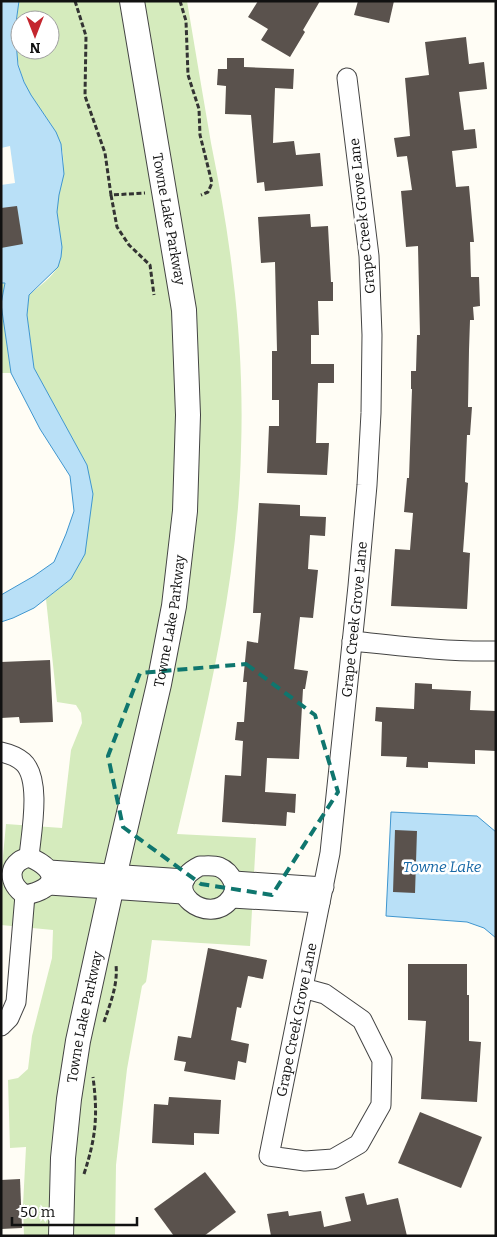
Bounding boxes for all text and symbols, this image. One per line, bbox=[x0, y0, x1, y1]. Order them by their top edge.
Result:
north arrow bbox=[10, 10, 60, 60]
text: N bbox=[29, 39, 40, 56]
street label: Grape Creek Grove Lane bbox=[346, 137, 379, 295]
street label: Towne Lake Parkway bbox=[149, 152, 189, 287]
street label: Grape Creek Grove Lane bbox=[338, 541, 371, 698]
street label: Towne Lake Parkway bbox=[151, 553, 189, 689]
water label: Towne Lake bbox=[403, 858, 482, 876]
street label: Grape Creek Grove Lane bbox=[273, 941, 321, 1098]
street label: Towne Lake Parkway bbox=[64, 949, 107, 1084]
scale bar bbox=[12, 1194, 138, 1226]
text: 50 m bbox=[20, 1203, 56, 1221]

